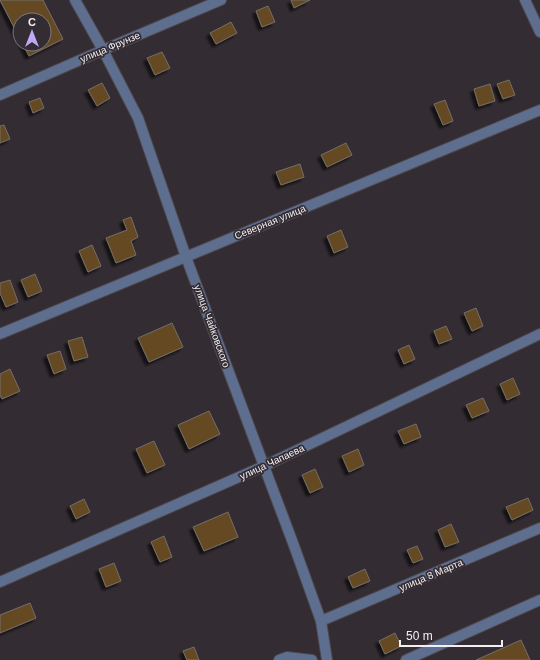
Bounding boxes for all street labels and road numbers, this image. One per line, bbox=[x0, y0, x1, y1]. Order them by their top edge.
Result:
street label: улица Фрунзе bbox=[78, 29, 142, 65]
street label: Северная улица bbox=[233, 203, 308, 241]
street label: улица Чайковского bbox=[192, 283, 232, 369]
street label: улица Чапаева bbox=[238, 442, 306, 482]
street label: улица 8 Марта bbox=[398, 556, 465, 593]

